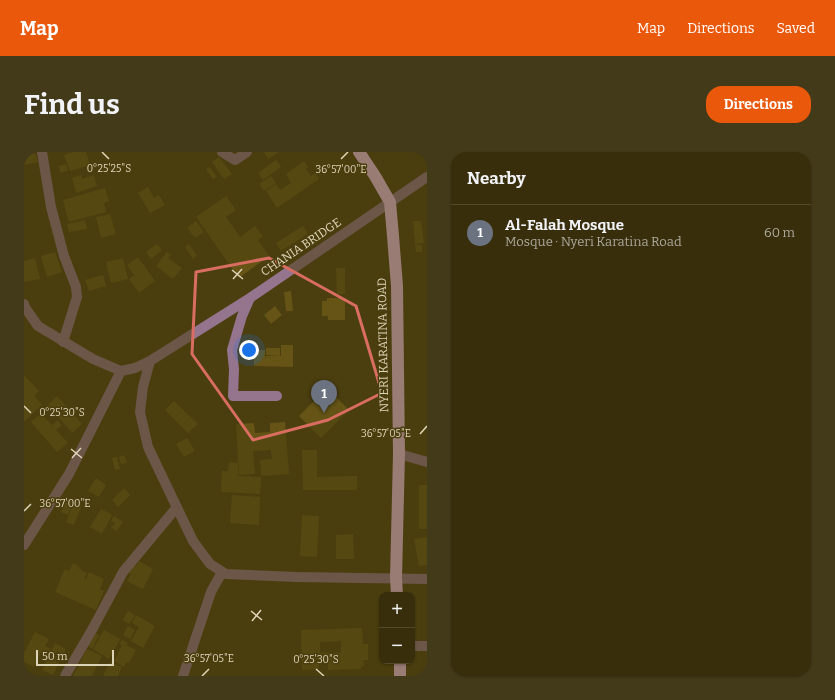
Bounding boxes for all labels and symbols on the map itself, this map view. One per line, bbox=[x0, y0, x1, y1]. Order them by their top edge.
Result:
text: 0°25'25"S bbox=[87, 163, 131, 175]
text: 36°57'00"E bbox=[315, 164, 367, 176]
street label: CHANIA BRIDGE bbox=[258, 215, 344, 279]
street label: NYERI KARATINA ROAD bbox=[375, 278, 391, 412]
your location bbox=[239, 340, 259, 360]
pin: 1 bbox=[311, 380, 337, 413]
text: 0°25'30"S bbox=[39, 407, 85, 419]
text: 36°57'05"E bbox=[361, 428, 411, 440]
text: 36°57'00"E bbox=[39, 498, 91, 510]
scale bar bbox=[36, 648, 114, 667]
text: 36°57'05"E bbox=[184, 653, 234, 665]
text: 0°25'30"S bbox=[293, 654, 339, 666]

